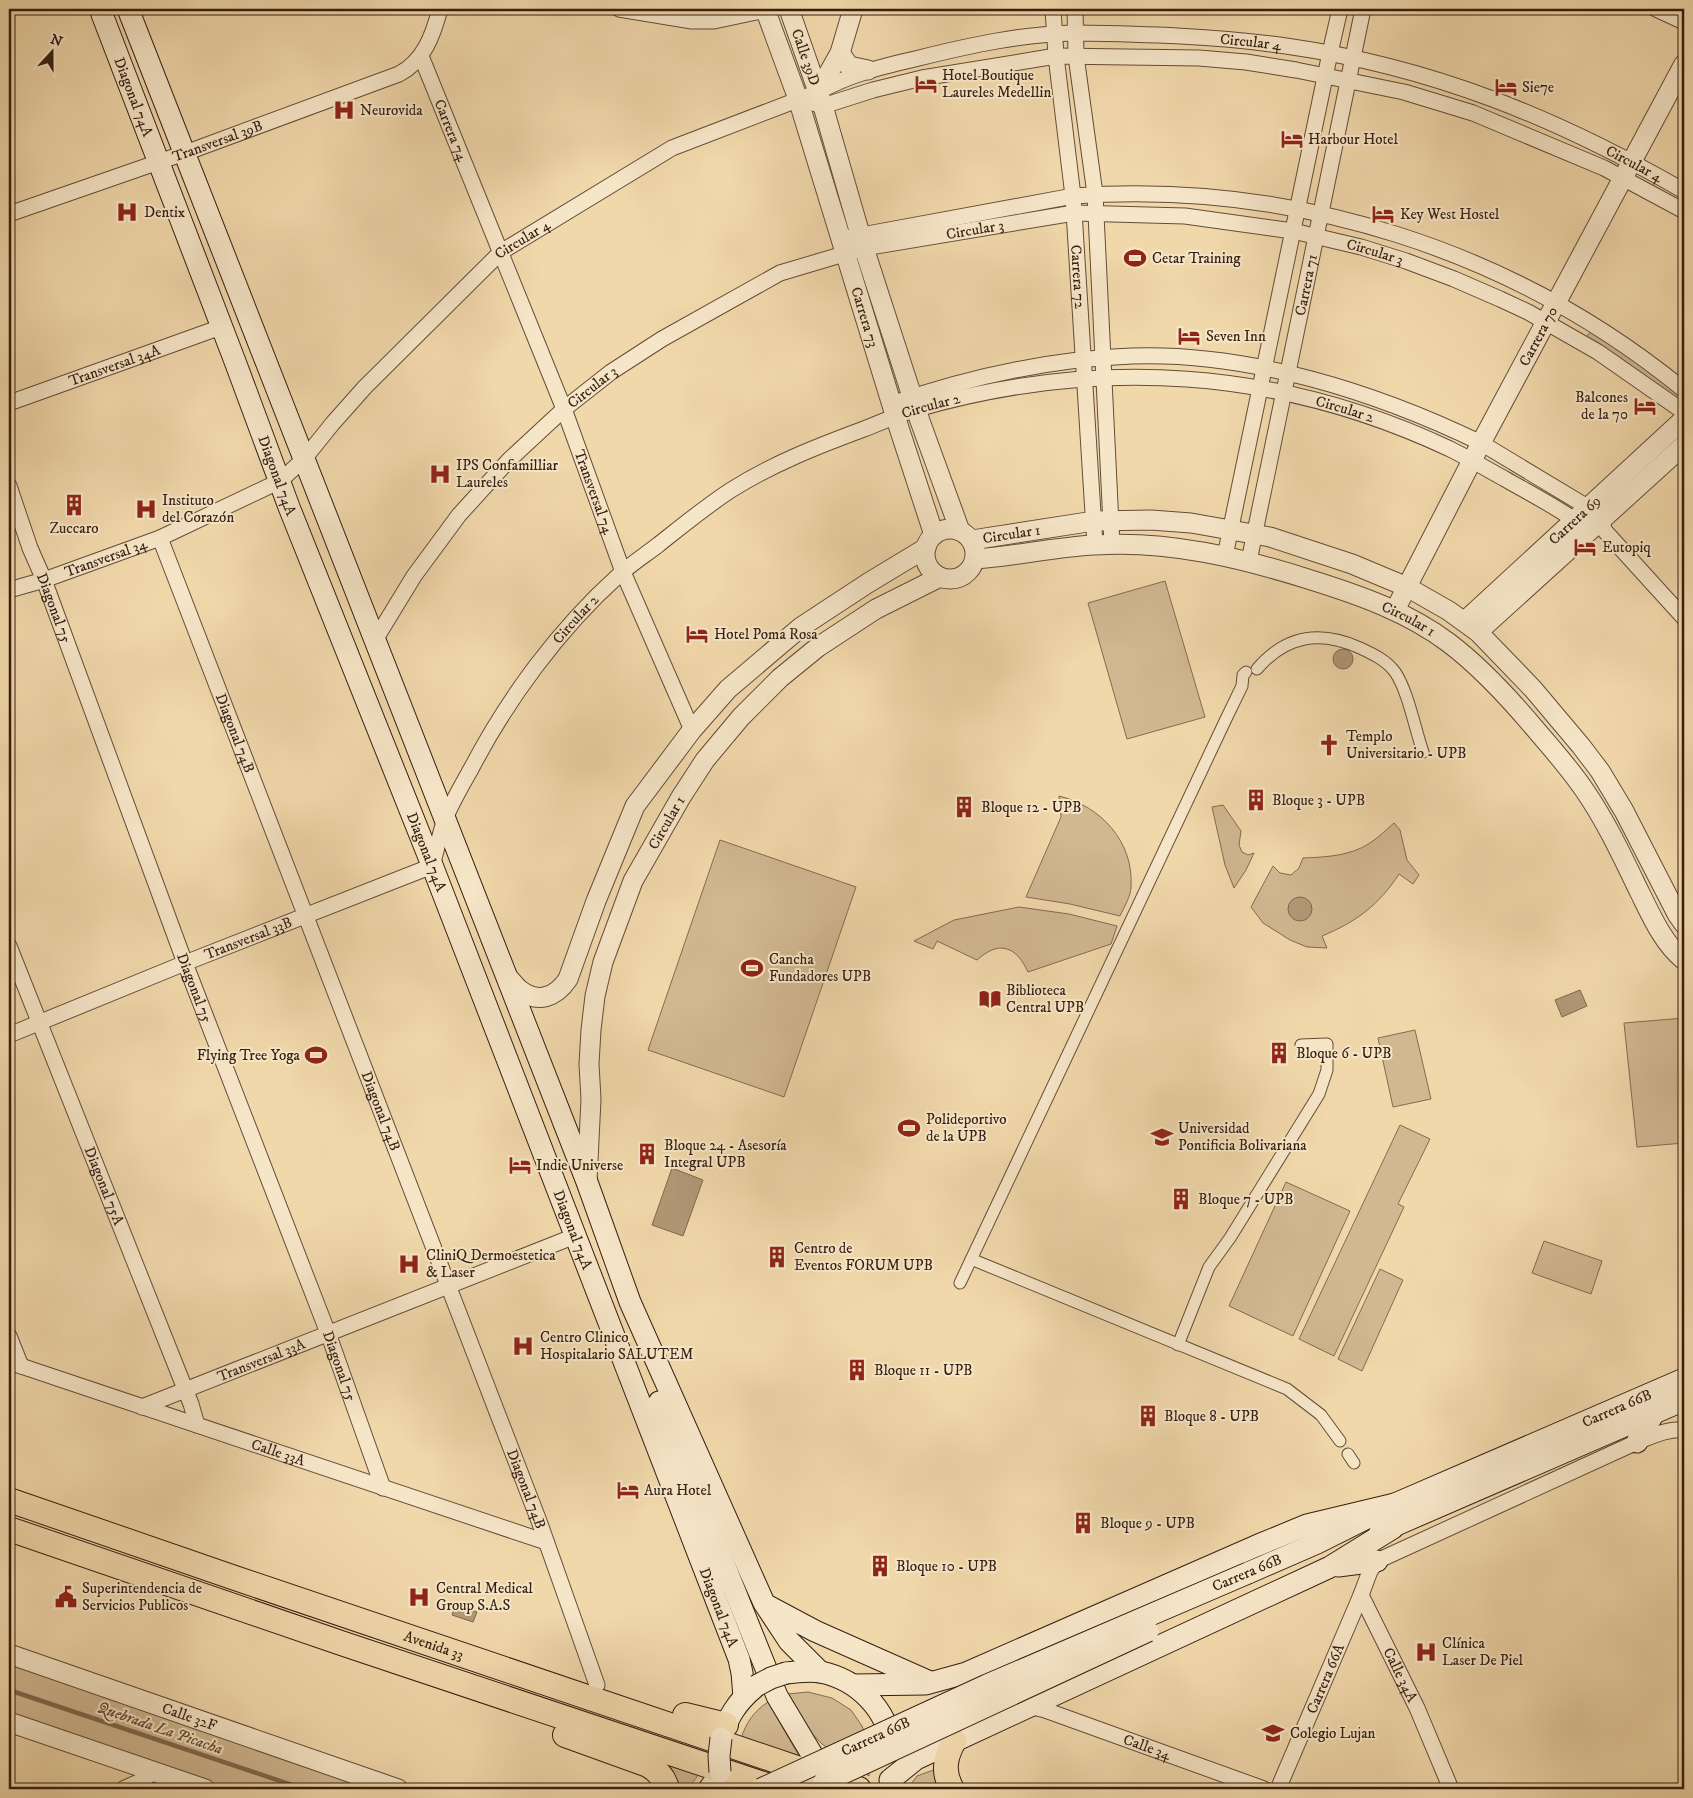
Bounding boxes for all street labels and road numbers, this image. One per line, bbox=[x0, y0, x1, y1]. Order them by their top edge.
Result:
street label: Calle 39D bbox=[787, 26, 825, 88]
street label: Circular 4 bbox=[1219, 29, 1283, 55]
street label: Diagonal 74A bbox=[110, 54, 158, 140]
street label: Carrera 74 bbox=[430, 96, 472, 164]
street label: Transversal 39B bbox=[170, 116, 265, 166]
street label: Circular 4 bbox=[1603, 141, 1666, 187]
street label: Circular 4 bbox=[490, 215, 554, 263]
street label: Circular 3 bbox=[945, 215, 1005, 244]
street label: Circular 3 bbox=[1345, 234, 1406, 269]
street label: Carrera 72 bbox=[1067, 244, 1090, 310]
street label: Carrera 71 bbox=[1290, 252, 1322, 317]
street label: Carrera 73 bbox=[847, 284, 883, 350]
street label: Carrera 70 bbox=[1515, 303, 1562, 369]
street label: Transversal 34A bbox=[66, 340, 163, 390]
street label: Circular 3 bbox=[563, 361, 621, 412]
street label: Circular 2 bbox=[899, 388, 963, 423]
street label: Circular 2 bbox=[1314, 391, 1377, 427]
street label: Diagonal 74A bbox=[254, 433, 301, 519]
street label: Transversal 74 bbox=[570, 447, 618, 537]
street label: Carrera 69 bbox=[1544, 491, 1605, 549]
street label: Circular 1 bbox=[981, 520, 1042, 548]
street label: Transversal 34 bbox=[62, 534, 150, 581]
street label: Diagonal 75 bbox=[32, 570, 76, 646]
street label: Circular 2 bbox=[548, 590, 603, 648]
street label: Circular 1 bbox=[1379, 597, 1439, 641]
street label: Diagonal 74B bbox=[211, 690, 259, 776]
street label: Circular 1 bbox=[644, 793, 689, 853]
street label: Diagonal 74A bbox=[402, 809, 451, 895]
street label: Transversal 33B bbox=[201, 912, 295, 964]
street label: Diagonal 75 bbox=[173, 950, 217, 1026]
street label: Diagonal 74B bbox=[357, 1068, 405, 1153]
street label: Diagonal 75A bbox=[80, 1144, 129, 1228]
street label: Diagonal 74A bbox=[549, 1187, 597, 1272]
street label: Diagonal 75 bbox=[318, 1328, 361, 1404]
street label: Transversal 33A bbox=[214, 1334, 308, 1386]
street label: Carrera 66B bbox=[1579, 1385, 1654, 1432]
street label: Calle 33A bbox=[249, 1434, 308, 1470]
street label: Diagonal 74B bbox=[503, 1446, 550, 1531]
street label: Carrera 66B bbox=[1209, 1550, 1285, 1596]
street label: Diagonal 74A bbox=[695, 1565, 743, 1650]
street label: Avenida 33 bbox=[401, 1626, 466, 1664]
street label: Carrera 66A bbox=[1302, 1640, 1349, 1716]
street label: Calle 34A bbox=[1379, 1644, 1422, 1706]
street label: Calle 32F bbox=[159, 1698, 219, 1735]
street label: Carrera 66B bbox=[838, 1712, 913, 1760]
street label: Calle 34 bbox=[1121, 1730, 1174, 1764]

